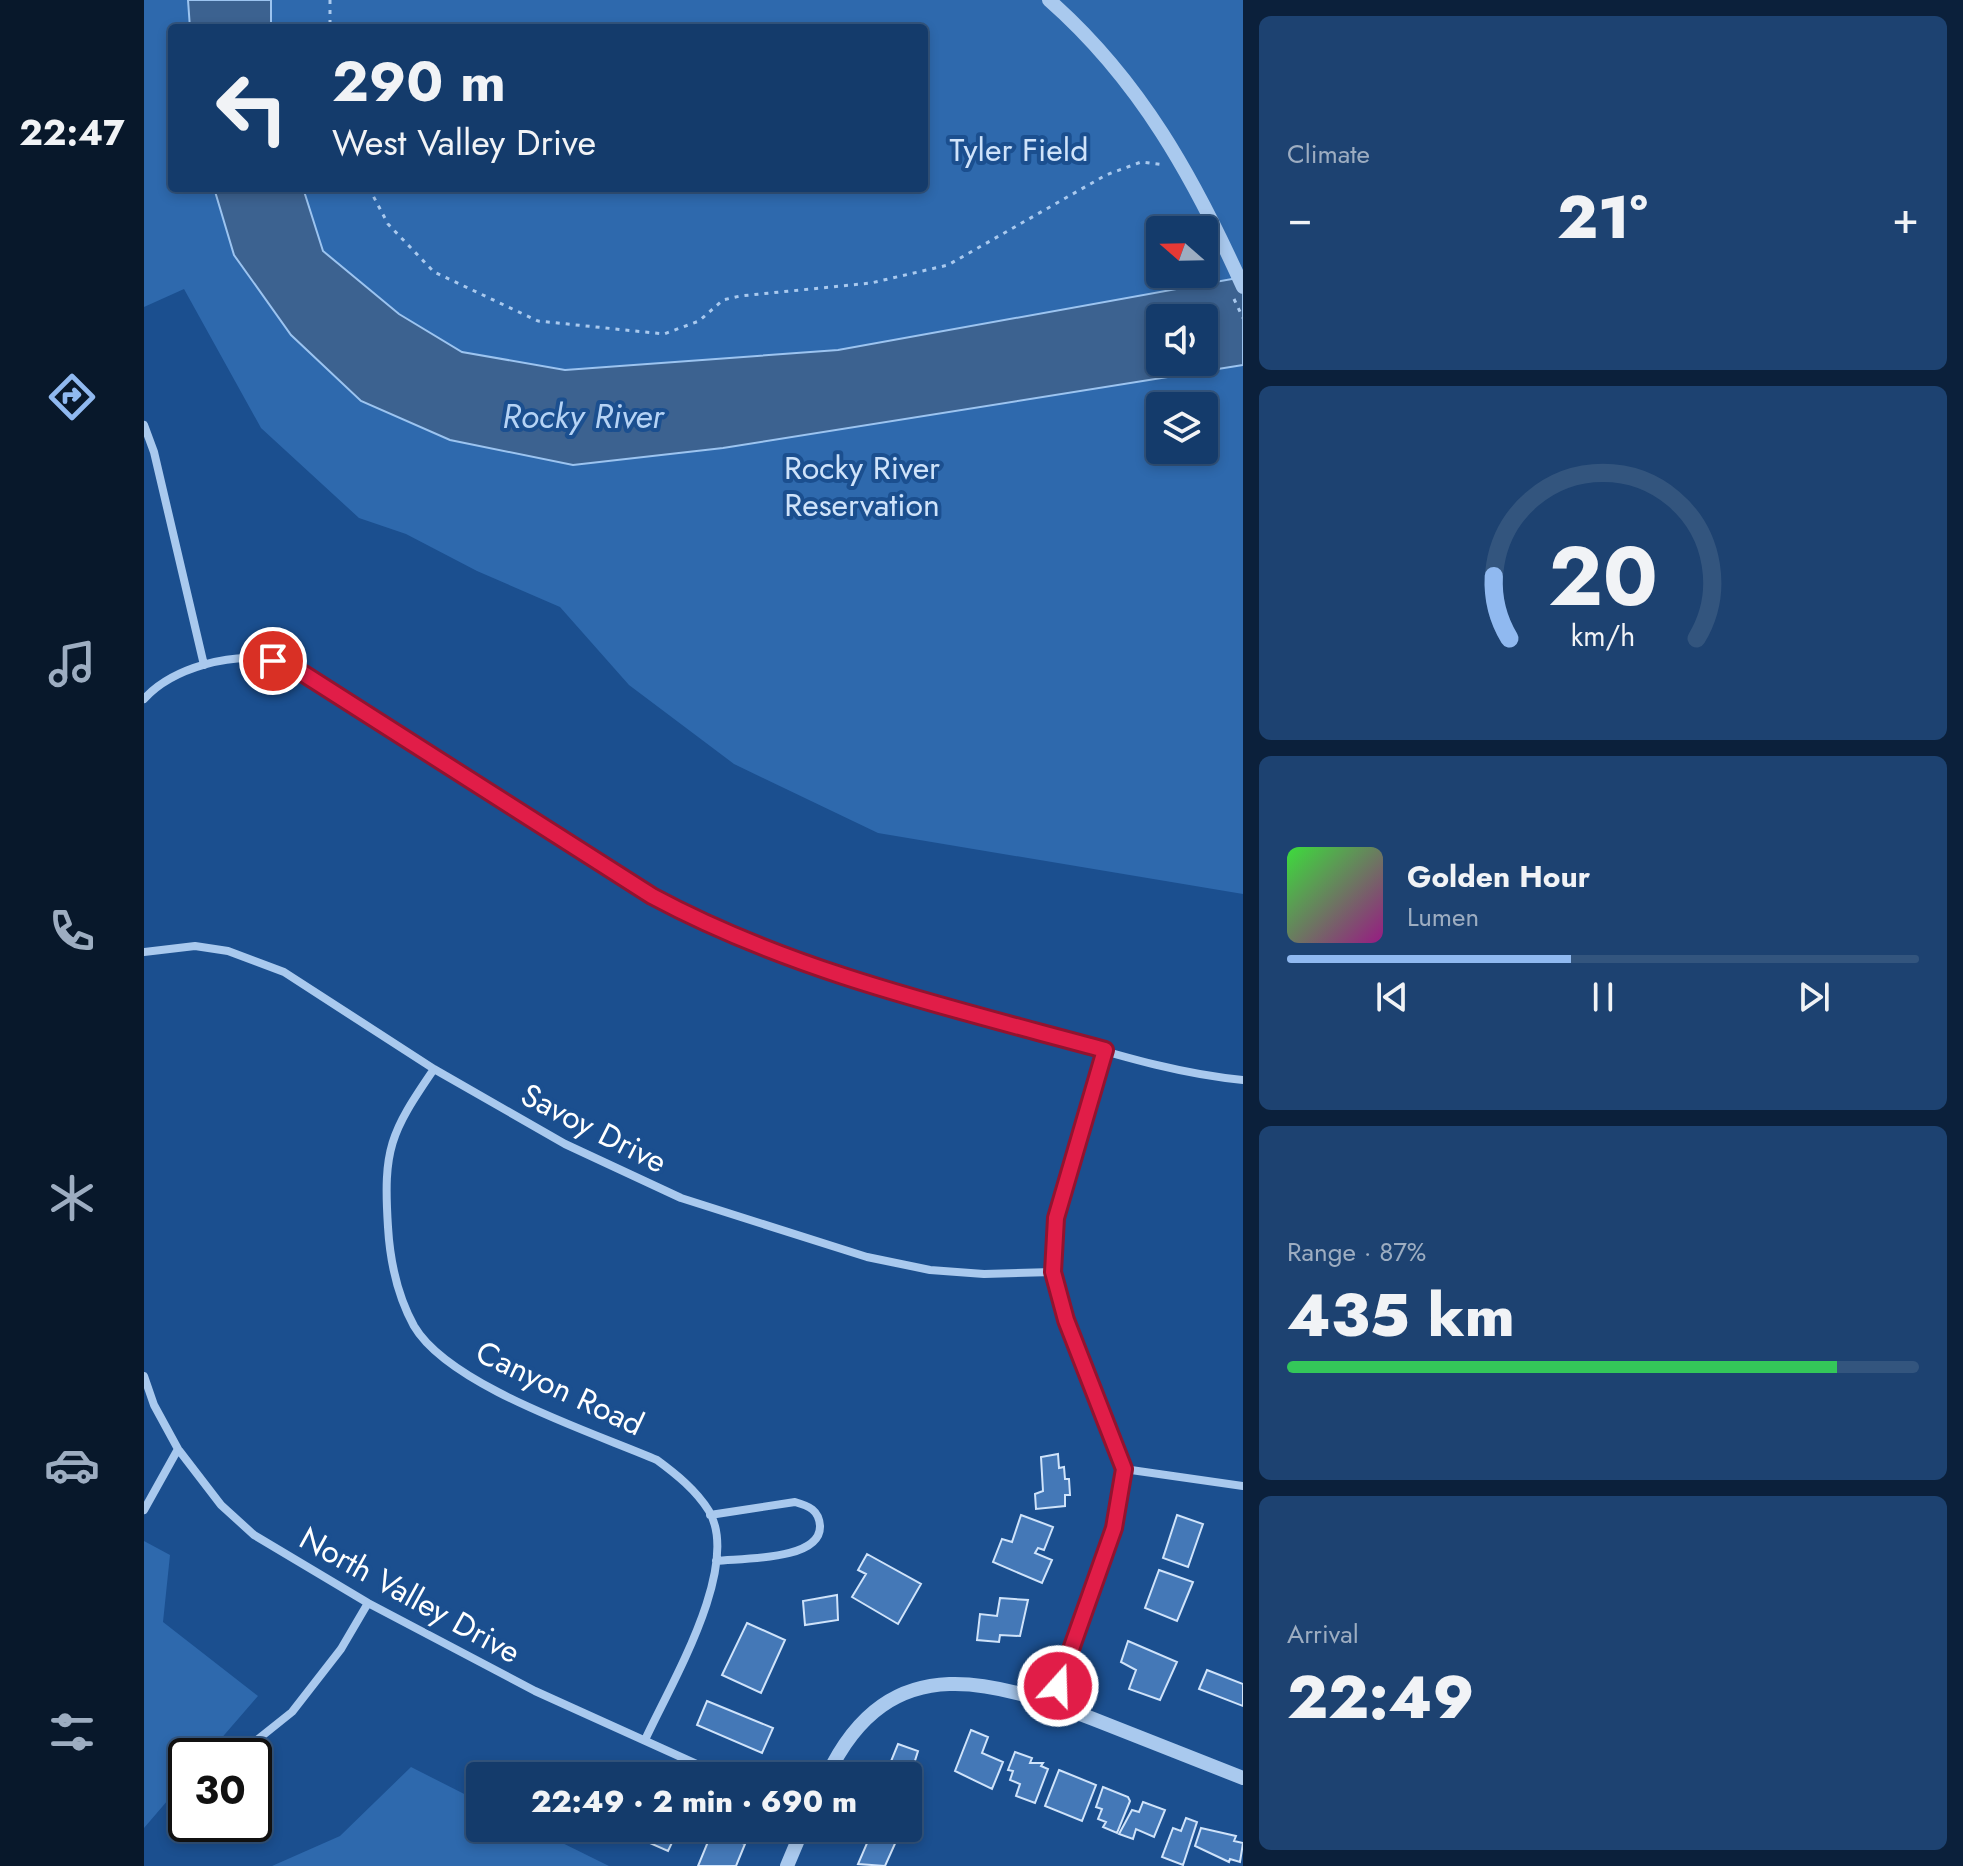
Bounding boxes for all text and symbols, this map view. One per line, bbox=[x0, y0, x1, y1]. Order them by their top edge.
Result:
text: 290 m bbox=[332, 41, 506, 122]
icon: left bbox=[200, 56, 304, 160]
text: 22:47 bbox=[19, 106, 125, 158]
text: West Valley Drive bbox=[332, 116, 596, 168]
park label: Tyler Field bbox=[950, 127, 1088, 173]
text: Climate bbox=[1287, 135, 1370, 173]
text: 21° bbox=[1557, 174, 1648, 261]
text: − bbox=[1287, 186, 1313, 250]
text: + bbox=[1892, 186, 1919, 250]
north arrow bbox=[1146, 216, 1218, 288]
map controls bbox=[1146, 216, 1218, 464]
button: sound bbox=[1146, 304, 1218, 376]
icon: directions bbox=[44, 369, 100, 425]
water label: Rocky River bbox=[502, 392, 665, 441]
button: layers bbox=[1146, 392, 1218, 464]
park label: Rocky River Reservation bbox=[784, 445, 940, 528]
text: 20 bbox=[1548, 516, 1658, 636]
text: km/h bbox=[1571, 615, 1635, 657]
pin bbox=[239, 627, 307, 695]
icon: music bbox=[44, 636, 100, 692]
icon: arrive bbox=[251, 639, 295, 683]
text: Golden Hour bbox=[1407, 855, 1590, 898]
text: Lumen bbox=[1407, 898, 1479, 936]
icon: phone bbox=[44, 903, 100, 959]
icon: previous bbox=[1370, 975, 1414, 1019]
icon: pause bbox=[1581, 975, 1625, 1019]
icon: next bbox=[1792, 975, 1836, 1019]
street label: Savoy Drive bbox=[513, 1072, 675, 1184]
icon: climate bbox=[44, 1170, 100, 1226]
text: Range · 87% bbox=[1287, 1233, 1426, 1271]
text: 435 km bbox=[1287, 1272, 1515, 1359]
street label: Canyon Road bbox=[469, 1329, 651, 1447]
icon: car bbox=[44, 1437, 100, 1493]
street label: North Valley Drive bbox=[291, 1515, 529, 1675]
text: Arrival bbox=[1287, 1615, 1359, 1653]
position arrow bbox=[1016, 1644, 1100, 1728]
text: 22:49 bbox=[1287, 1654, 1474, 1741]
icon: filters bbox=[44, 1704, 100, 1760]
speed limit sign: 30 bbox=[168, 1738, 272, 1842]
text: 22:49 · 2 min · 690 m bbox=[531, 1780, 857, 1823]

